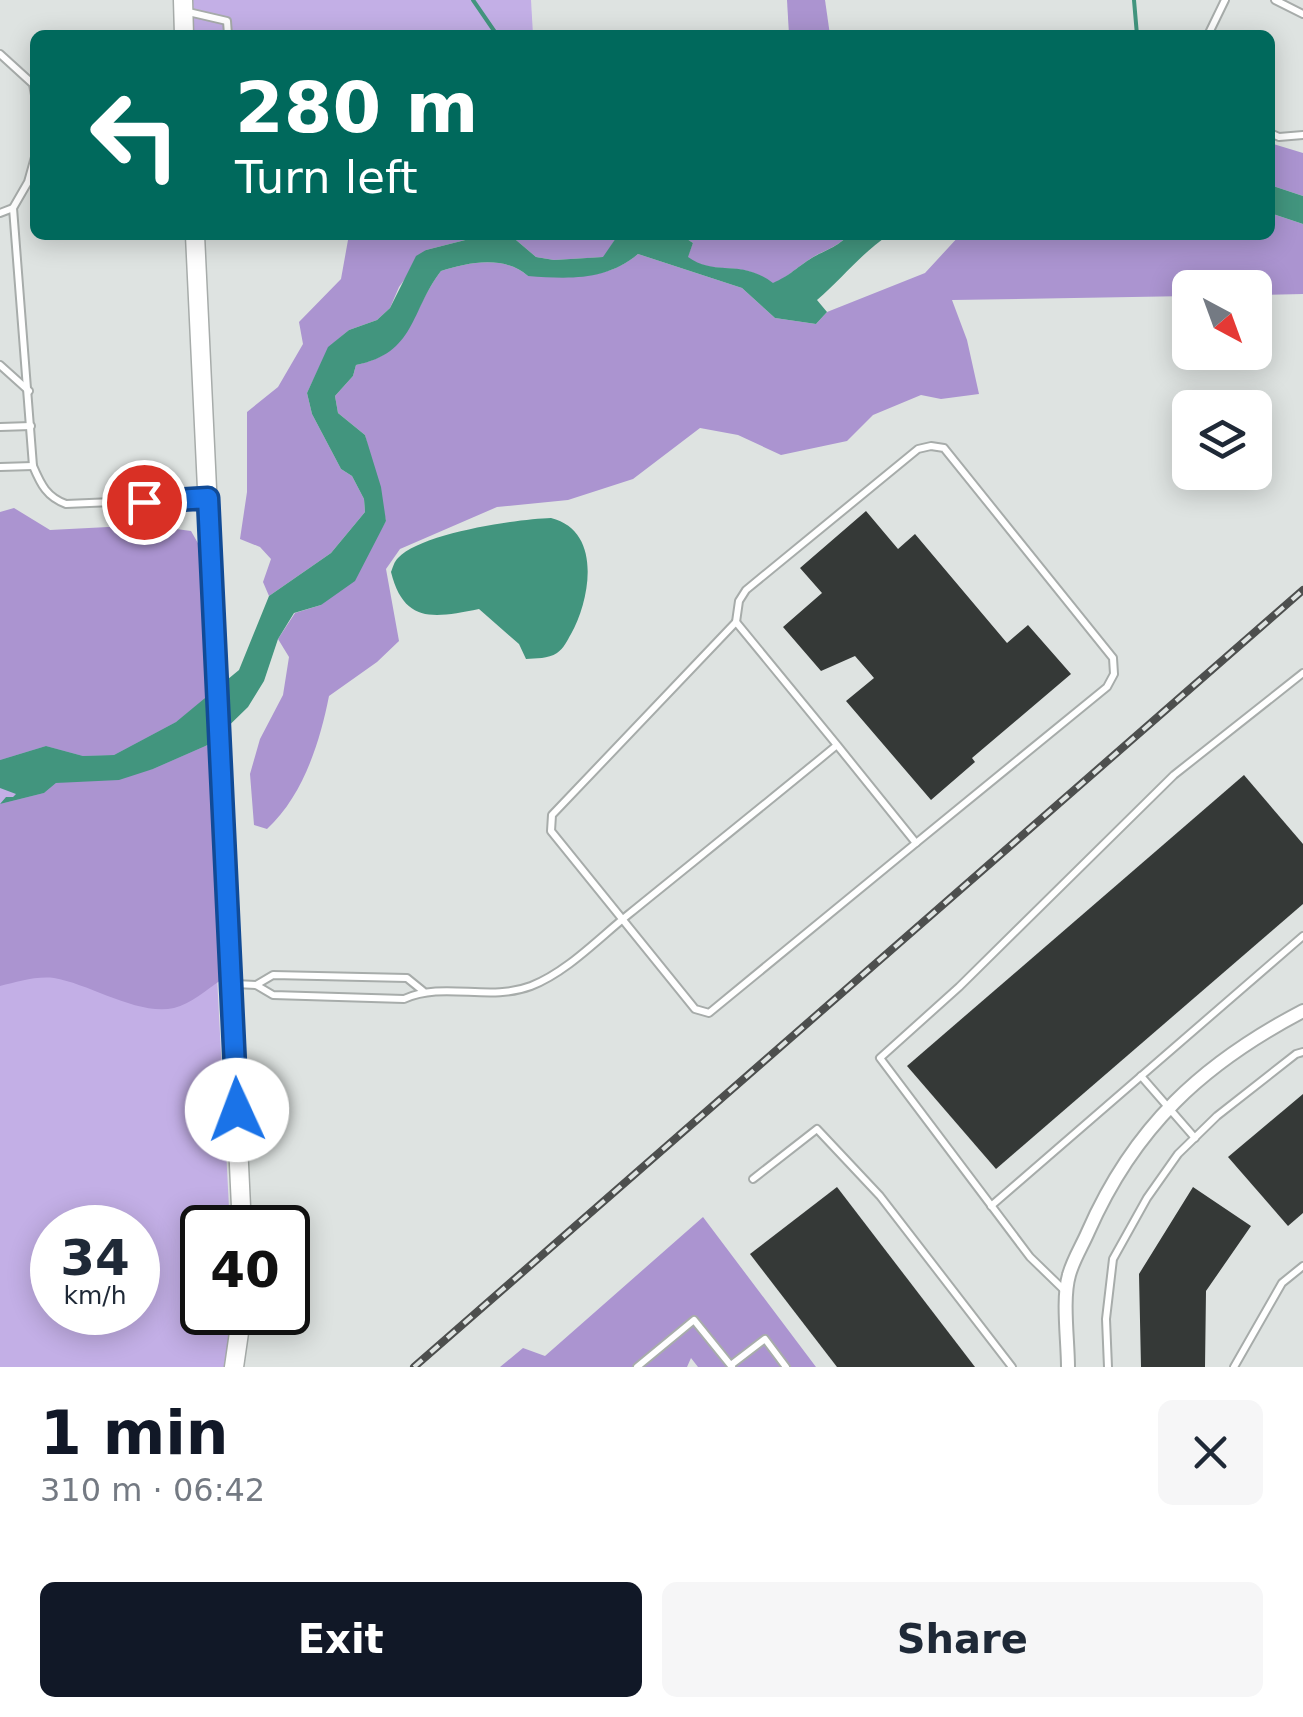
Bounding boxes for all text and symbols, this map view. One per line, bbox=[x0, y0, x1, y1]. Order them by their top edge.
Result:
text: 280 m bbox=[235, 67, 478, 149]
icon: left bbox=[70, 70, 200, 200]
text: Turn left bbox=[235, 151, 418, 204]
north arrow bbox=[1172, 270, 1272, 370]
map controls bbox=[1172, 270, 1272, 490]
button: layers bbox=[1172, 390, 1272, 490]
pin bbox=[102, 460, 187, 545]
icon: arrive bbox=[117, 475, 172, 530]
position arrow bbox=[185, 1058, 289, 1162]
speed limit sign: 40 bbox=[180, 1205, 310, 1335]
text: 34 bbox=[60, 1229, 130, 1287]
text: km/h bbox=[63, 1281, 127, 1310]
text: 1 min bbox=[40, 1398, 228, 1468]
button: close bbox=[1158, 1400, 1263, 1505]
text: 310 m · 06:42 bbox=[40, 1471, 265, 1509]
button: Exit bbox=[40, 1582, 642, 1697]
button: Share bbox=[662, 1582, 1263, 1697]

